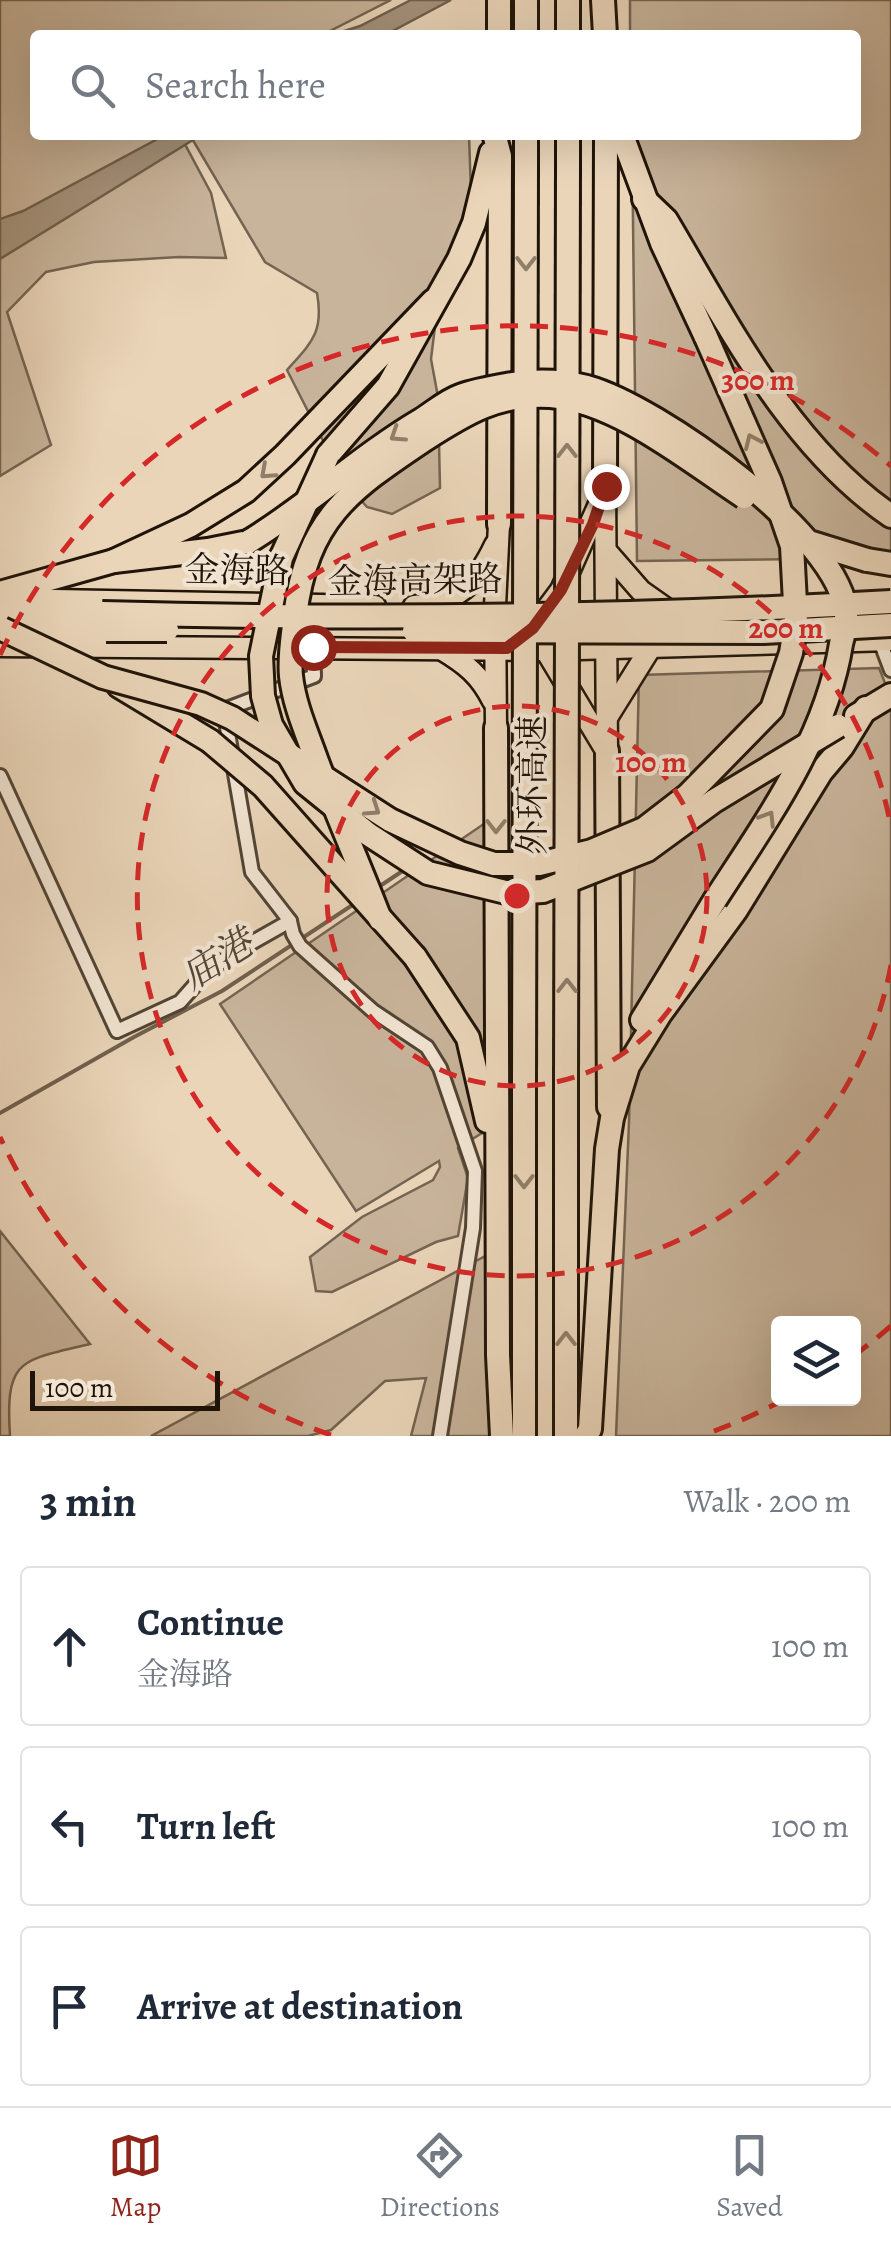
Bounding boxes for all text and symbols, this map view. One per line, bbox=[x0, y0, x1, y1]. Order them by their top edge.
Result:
search box bbox=[30, 30, 861, 140]
icon: search bbox=[65, 58, 120, 113]
text: Search here bbox=[145, 59, 326, 111]
one-way arrow bbox=[515, 256, 537, 271]
text: 300 m bbox=[721, 360, 795, 400]
one-way arrow bbox=[390, 422, 408, 441]
one-way arrow bbox=[744, 433, 764, 451]
one-way arrow bbox=[556, 443, 578, 458]
one-way arrow bbox=[261, 460, 279, 478]
route end bbox=[584, 464, 630, 510]
street label: 金海路 bbox=[184, 545, 290, 595]
street label: 金海高架路 bbox=[327, 554, 503, 606]
text: 200 m bbox=[748, 608, 824, 648]
route start bbox=[291, 625, 337, 671]
street label: 外环高速 bbox=[508, 715, 556, 855]
text: 100 m bbox=[615, 742, 687, 782]
one-way arrow bbox=[363, 796, 381, 815]
one-way arrow bbox=[755, 811, 774, 829]
one-way arrow bbox=[485, 818, 507, 834]
centre of rings bbox=[499, 878, 535, 914]
water label: 庙港 bbox=[171, 914, 267, 1001]
one-way arrow bbox=[556, 978, 578, 994]
one-way arrow bbox=[513, 1174, 535, 1190]
map controls bbox=[771, 1316, 861, 1406]
button: layers bbox=[771, 1316, 861, 1406]
one-way arrow bbox=[555, 1330, 577, 1346]
scale bar bbox=[30, 1366, 220, 1410]
text: 100 m bbox=[45, 1369, 113, 1407]
text: 3 min bbox=[40, 1473, 136, 1530]
text: Walk · 200 m bbox=[684, 1479, 851, 1523]
text: Continue bbox=[137, 1596, 284, 1648]
icon: ahead bbox=[42, 1619, 97, 1674]
text: 100 m bbox=[771, 1624, 849, 1668]
text: 金海路 bbox=[137, 1652, 233, 1696]
icon: left bbox=[42, 1799, 97, 1854]
text: Turn left bbox=[137, 1800, 276, 1852]
text: 100 m bbox=[771, 1804, 849, 1848]
icon: arrive bbox=[42, 1979, 97, 2034]
text: Arrive at destination bbox=[137, 1980, 463, 2032]
tab: Map bbox=[108, 2128, 163, 2226]
tab: Directions bbox=[380, 2128, 500, 2226]
tab: Saved bbox=[716, 2128, 783, 2226]

